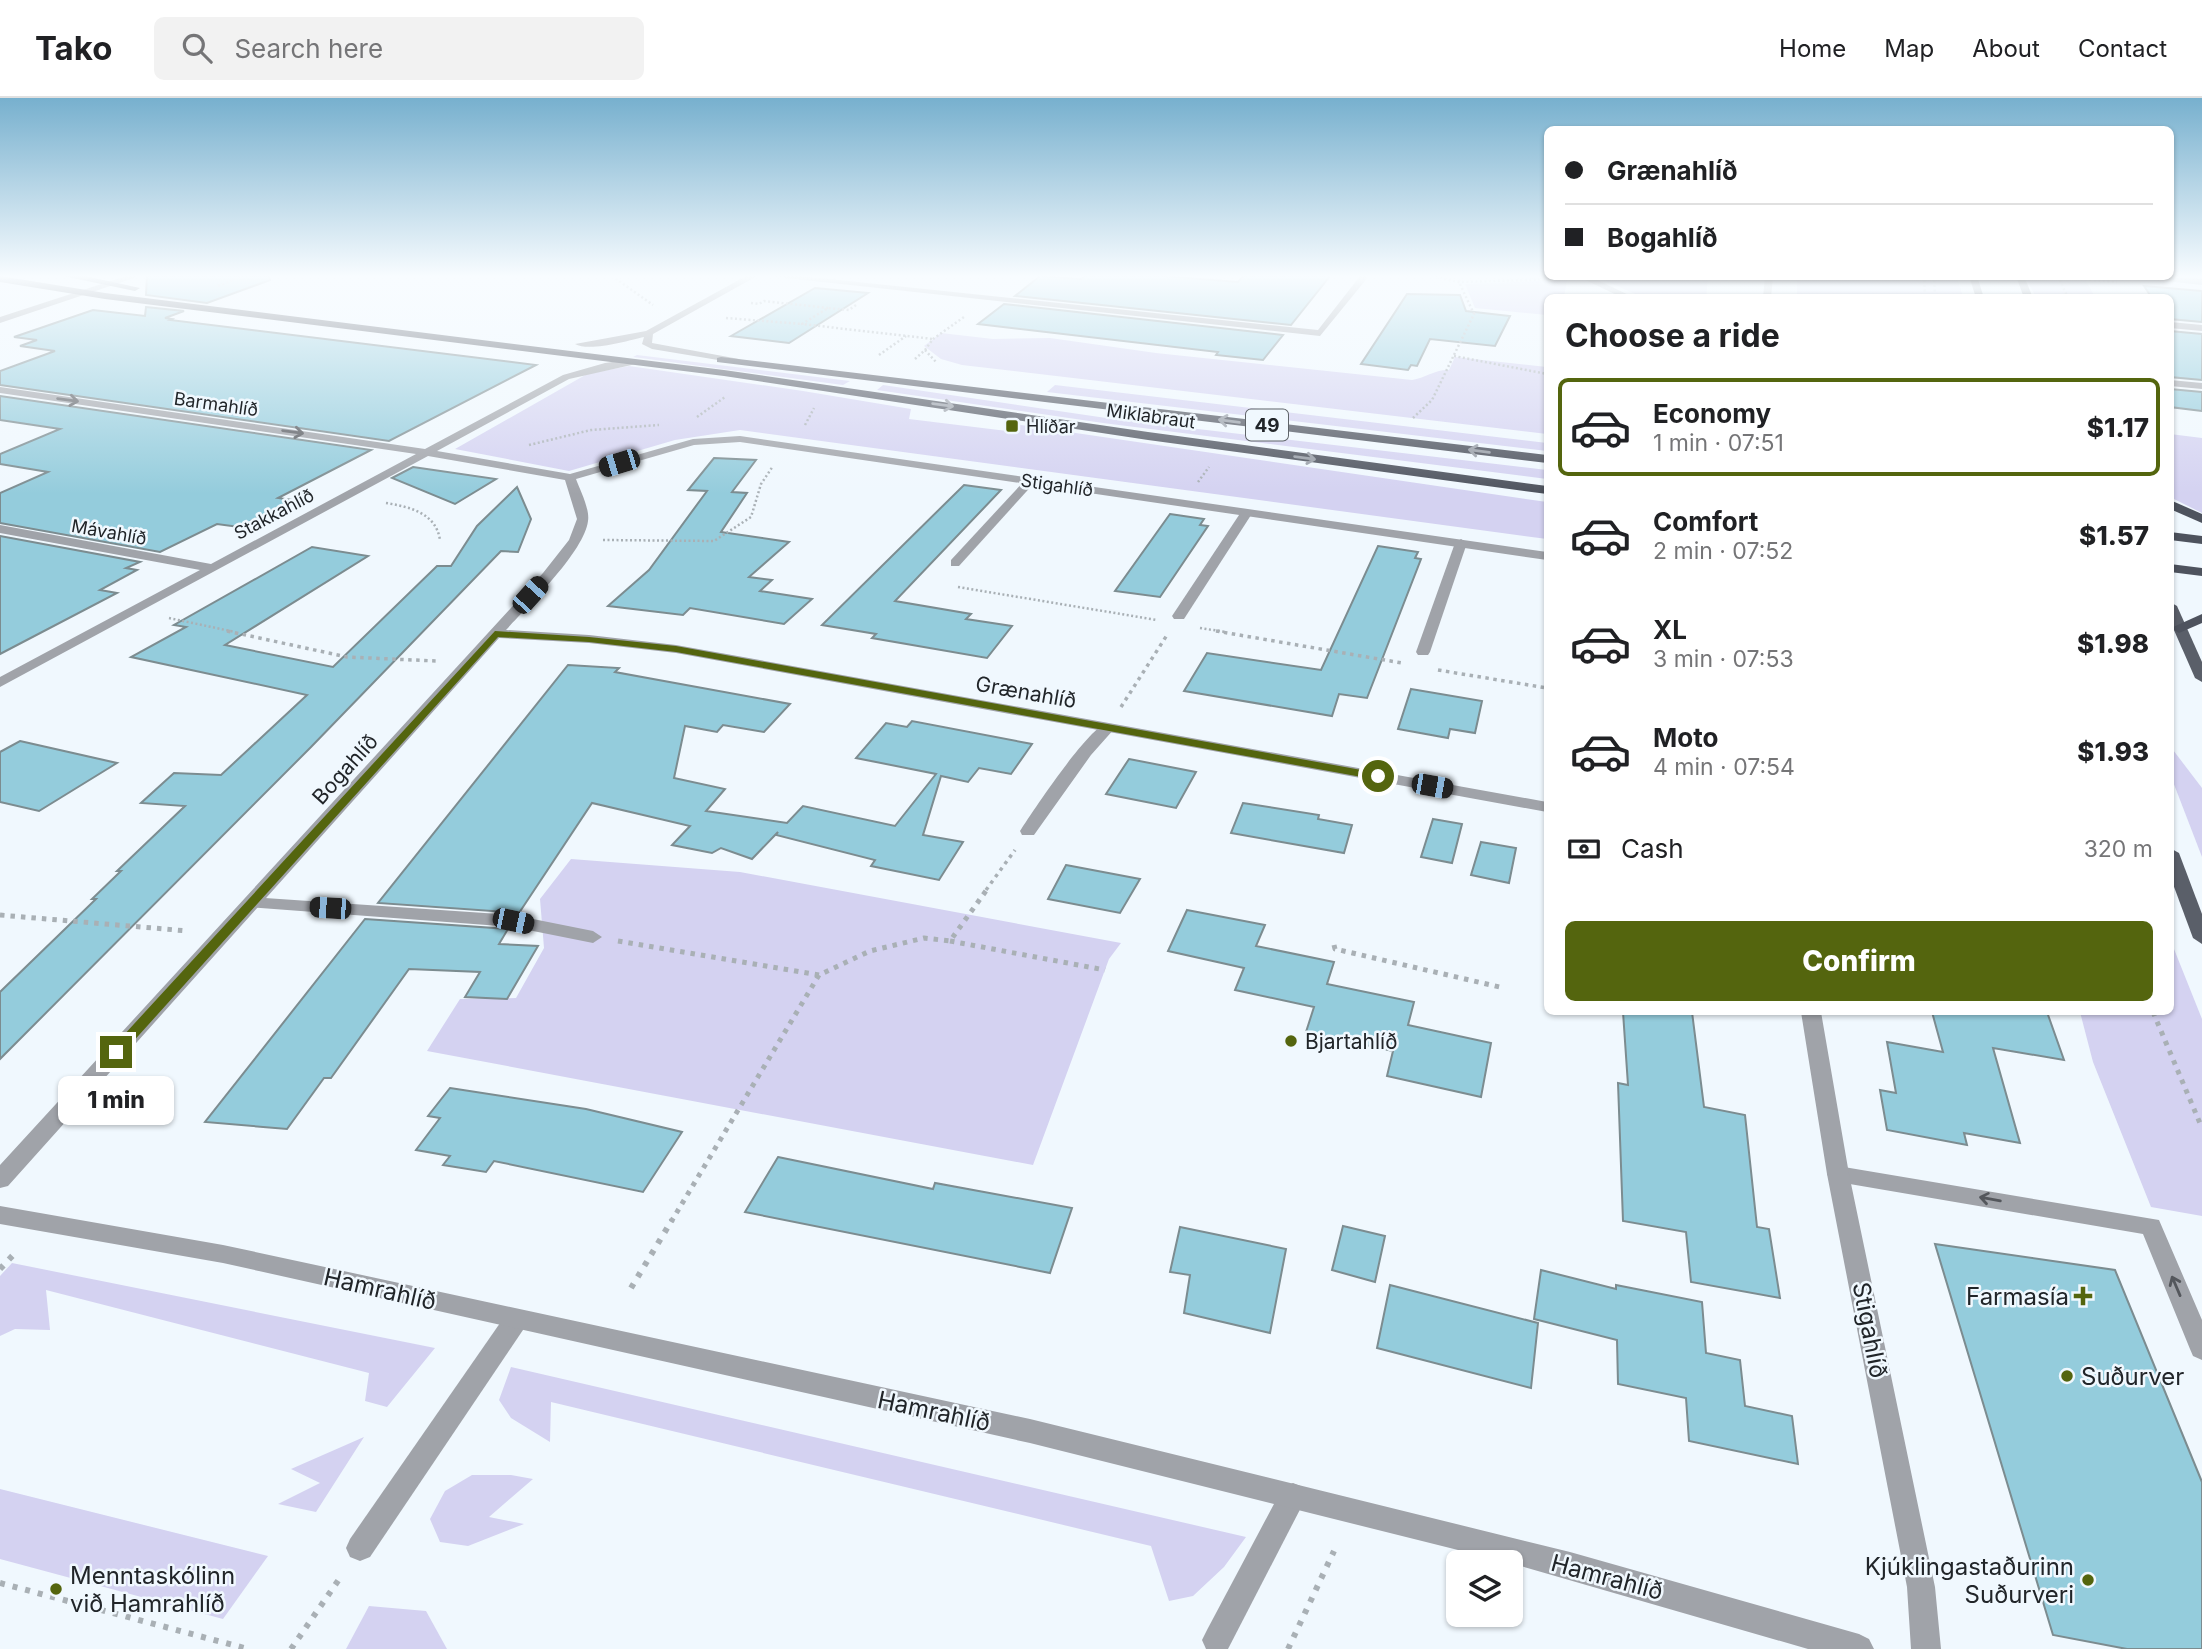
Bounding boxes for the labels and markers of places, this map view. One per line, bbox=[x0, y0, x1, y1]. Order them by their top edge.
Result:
place label: Hlíðar bbox=[1026, 416, 1076, 437]
marker: Hlíðar bbox=[1004, 418, 1020, 434]
place label: Bjartahlíð bbox=[1305, 1029, 1397, 1054]
marker: Bjartahlíð bbox=[1283, 1033, 1299, 1049]
place label: Farmasía bbox=[1966, 1282, 2069, 1311]
marker: Farmasía bbox=[2075, 1288, 2091, 1304]
place label: Suðurver bbox=[2081, 1362, 2184, 1391]
marker: Suðurver bbox=[2059, 1368, 2075, 1384]
place label: Kjúklingastaðurinn Suðurveri bbox=[1865, 1552, 2074, 1609]
place label: Menntaskólinn við Hamrahlíð bbox=[70, 1561, 235, 1618]
marker: Kjúklingastaðurinn Suðurveri bbox=[2080, 1572, 2096, 1588]
marker: Menntaskólinn við Hamrahlíð bbox=[48, 1581, 64, 1597]

